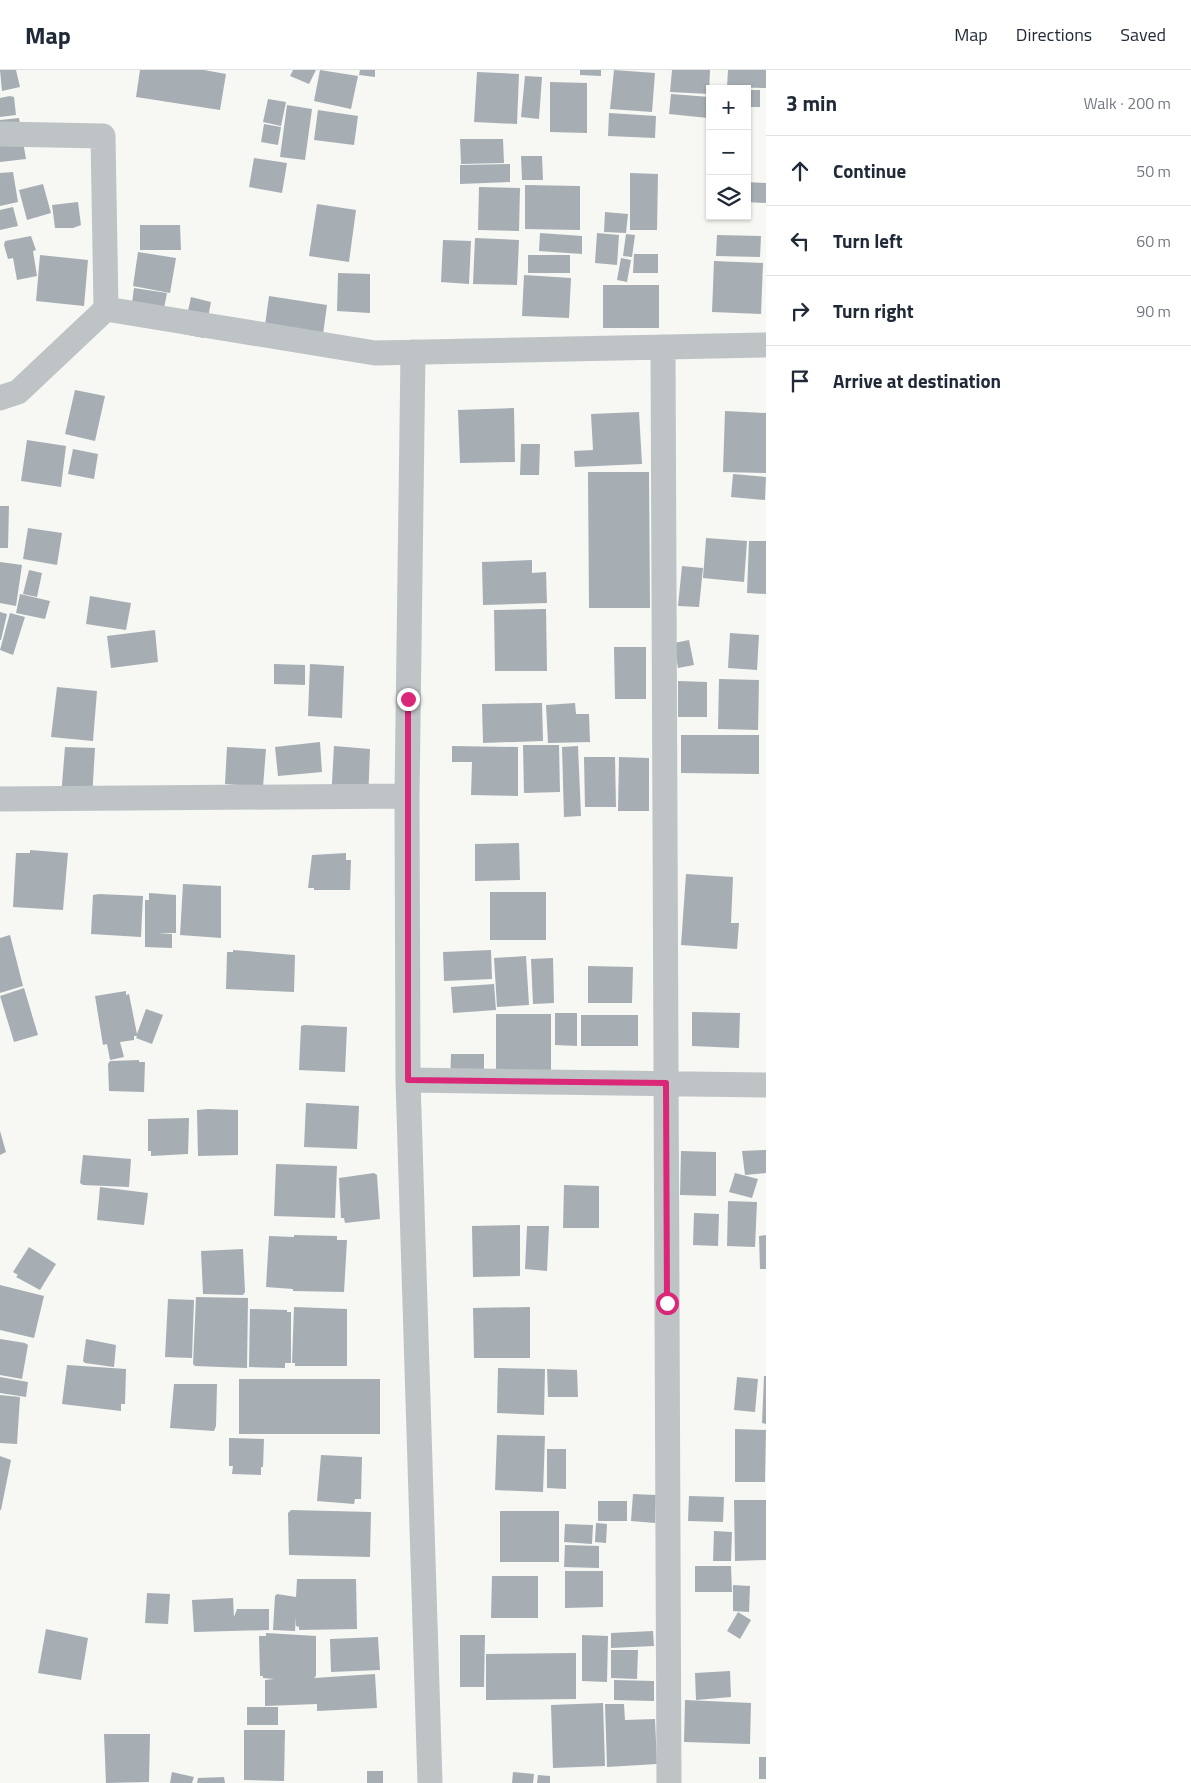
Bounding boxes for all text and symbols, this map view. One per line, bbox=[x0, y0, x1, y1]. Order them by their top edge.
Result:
text: Map bbox=[25, 17, 71, 53]
text: Map bbox=[954, 21, 988, 48]
text: Directions bbox=[1016, 21, 1092, 48]
text: Saved bbox=[1120, 21, 1166, 48]
map controls bbox=[706, 85, 751, 220]
button: + bbox=[706, 85, 751, 130]
text: 3 min bbox=[786, 87, 837, 119]
text: Walk · 200 m bbox=[1083, 91, 1171, 115]
button: − bbox=[706, 130, 751, 175]
text: Continue bbox=[833, 156, 906, 185]
icon: ahead bbox=[786, 157, 814, 185]
text: 50 m bbox=[1136, 159, 1171, 183]
button: layers bbox=[706, 175, 751, 220]
text: Turn left bbox=[833, 226, 903, 255]
icon: left bbox=[786, 227, 814, 255]
text: 60 m bbox=[1136, 229, 1171, 253]
text: Turn right bbox=[833, 296, 914, 325]
icon: right bbox=[786, 297, 814, 325]
text: 90 m bbox=[1136, 299, 1171, 323]
text: Arrive at destination bbox=[833, 366, 1001, 395]
icon: arrive bbox=[786, 367, 814, 395]
route end bbox=[397, 688, 420, 711]
route start bbox=[656, 1292, 679, 1315]

